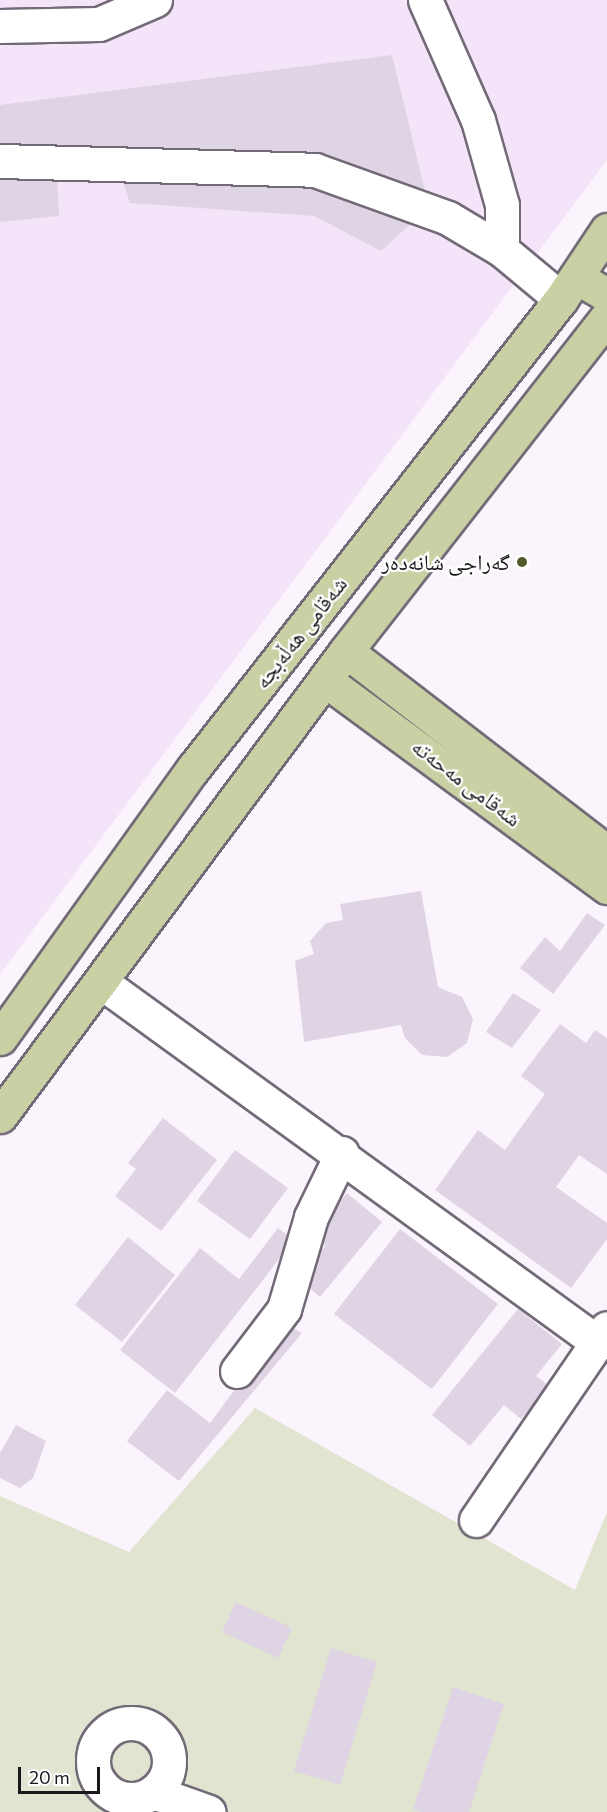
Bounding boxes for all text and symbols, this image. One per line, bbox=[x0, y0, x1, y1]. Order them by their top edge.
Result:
place label: گەراجی شانەدەر bbox=[381, 549, 510, 575]
marker: گەراجی شانەدەر bbox=[515, 555, 529, 569]
street label: شەقامی هەڵەبجە bbox=[248, 571, 352, 693]
street label: شەقامی مەحەتە bbox=[407, 732, 527, 832]
scale bar bbox=[21, 1755, 104, 1793]
text: 20 m bbox=[29, 1766, 70, 1788]

